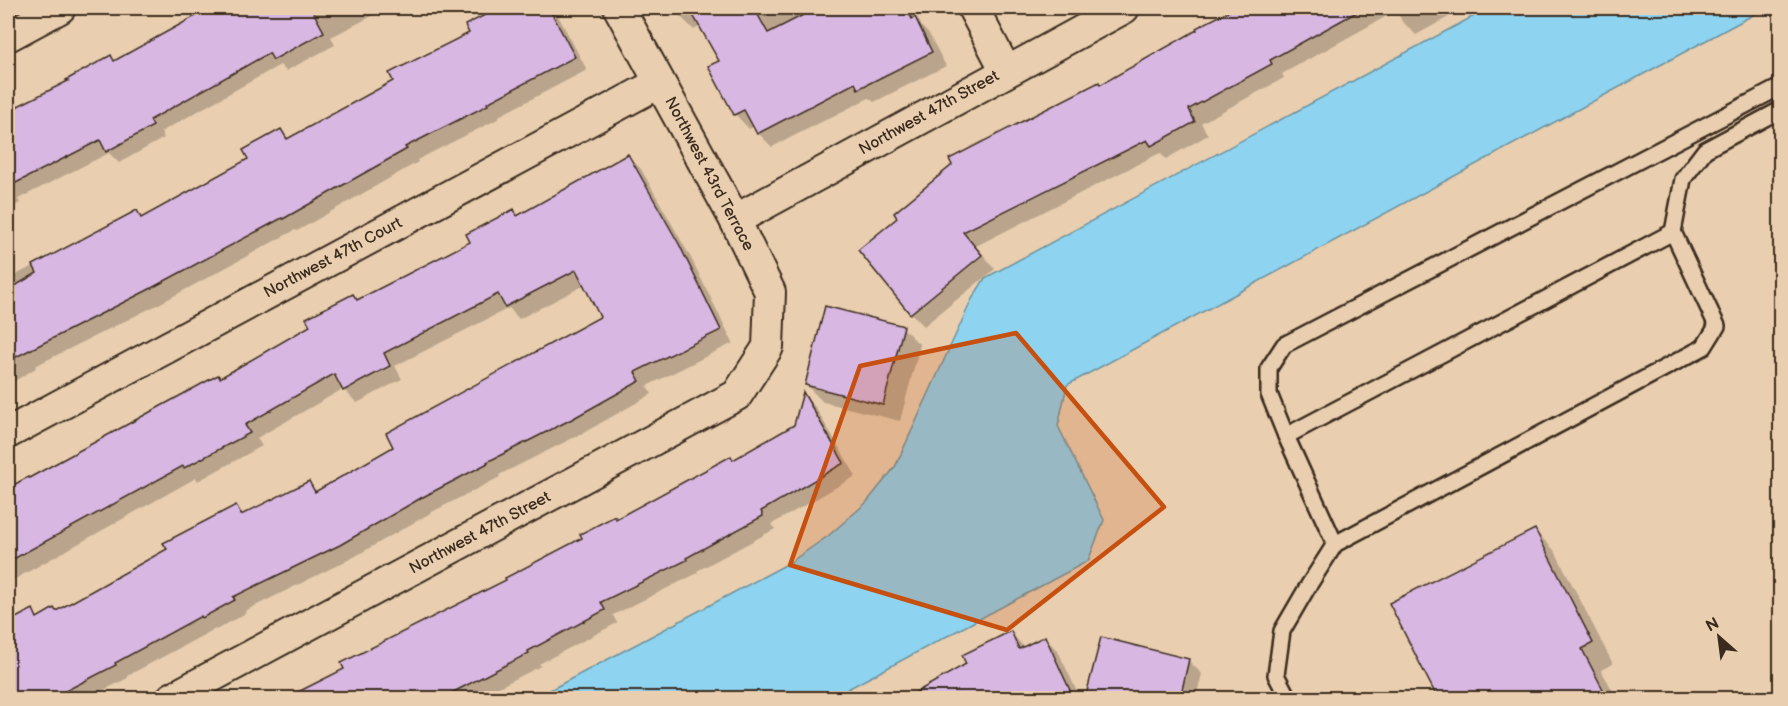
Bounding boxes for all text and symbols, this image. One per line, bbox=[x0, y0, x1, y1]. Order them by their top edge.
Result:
street label: Northwest 47th Street bbox=[856, 67, 1002, 159]
street label: Northwest 43rd Terrace bbox=[660, 94, 758, 255]
street label: Northwest 47th Court bbox=[261, 213, 405, 302]
street label: Northwest 47th Street bbox=[406, 488, 554, 578]
north arrow bbox=[1689, 607, 1749, 667]
text: N bbox=[1703, 614, 1722, 636]

